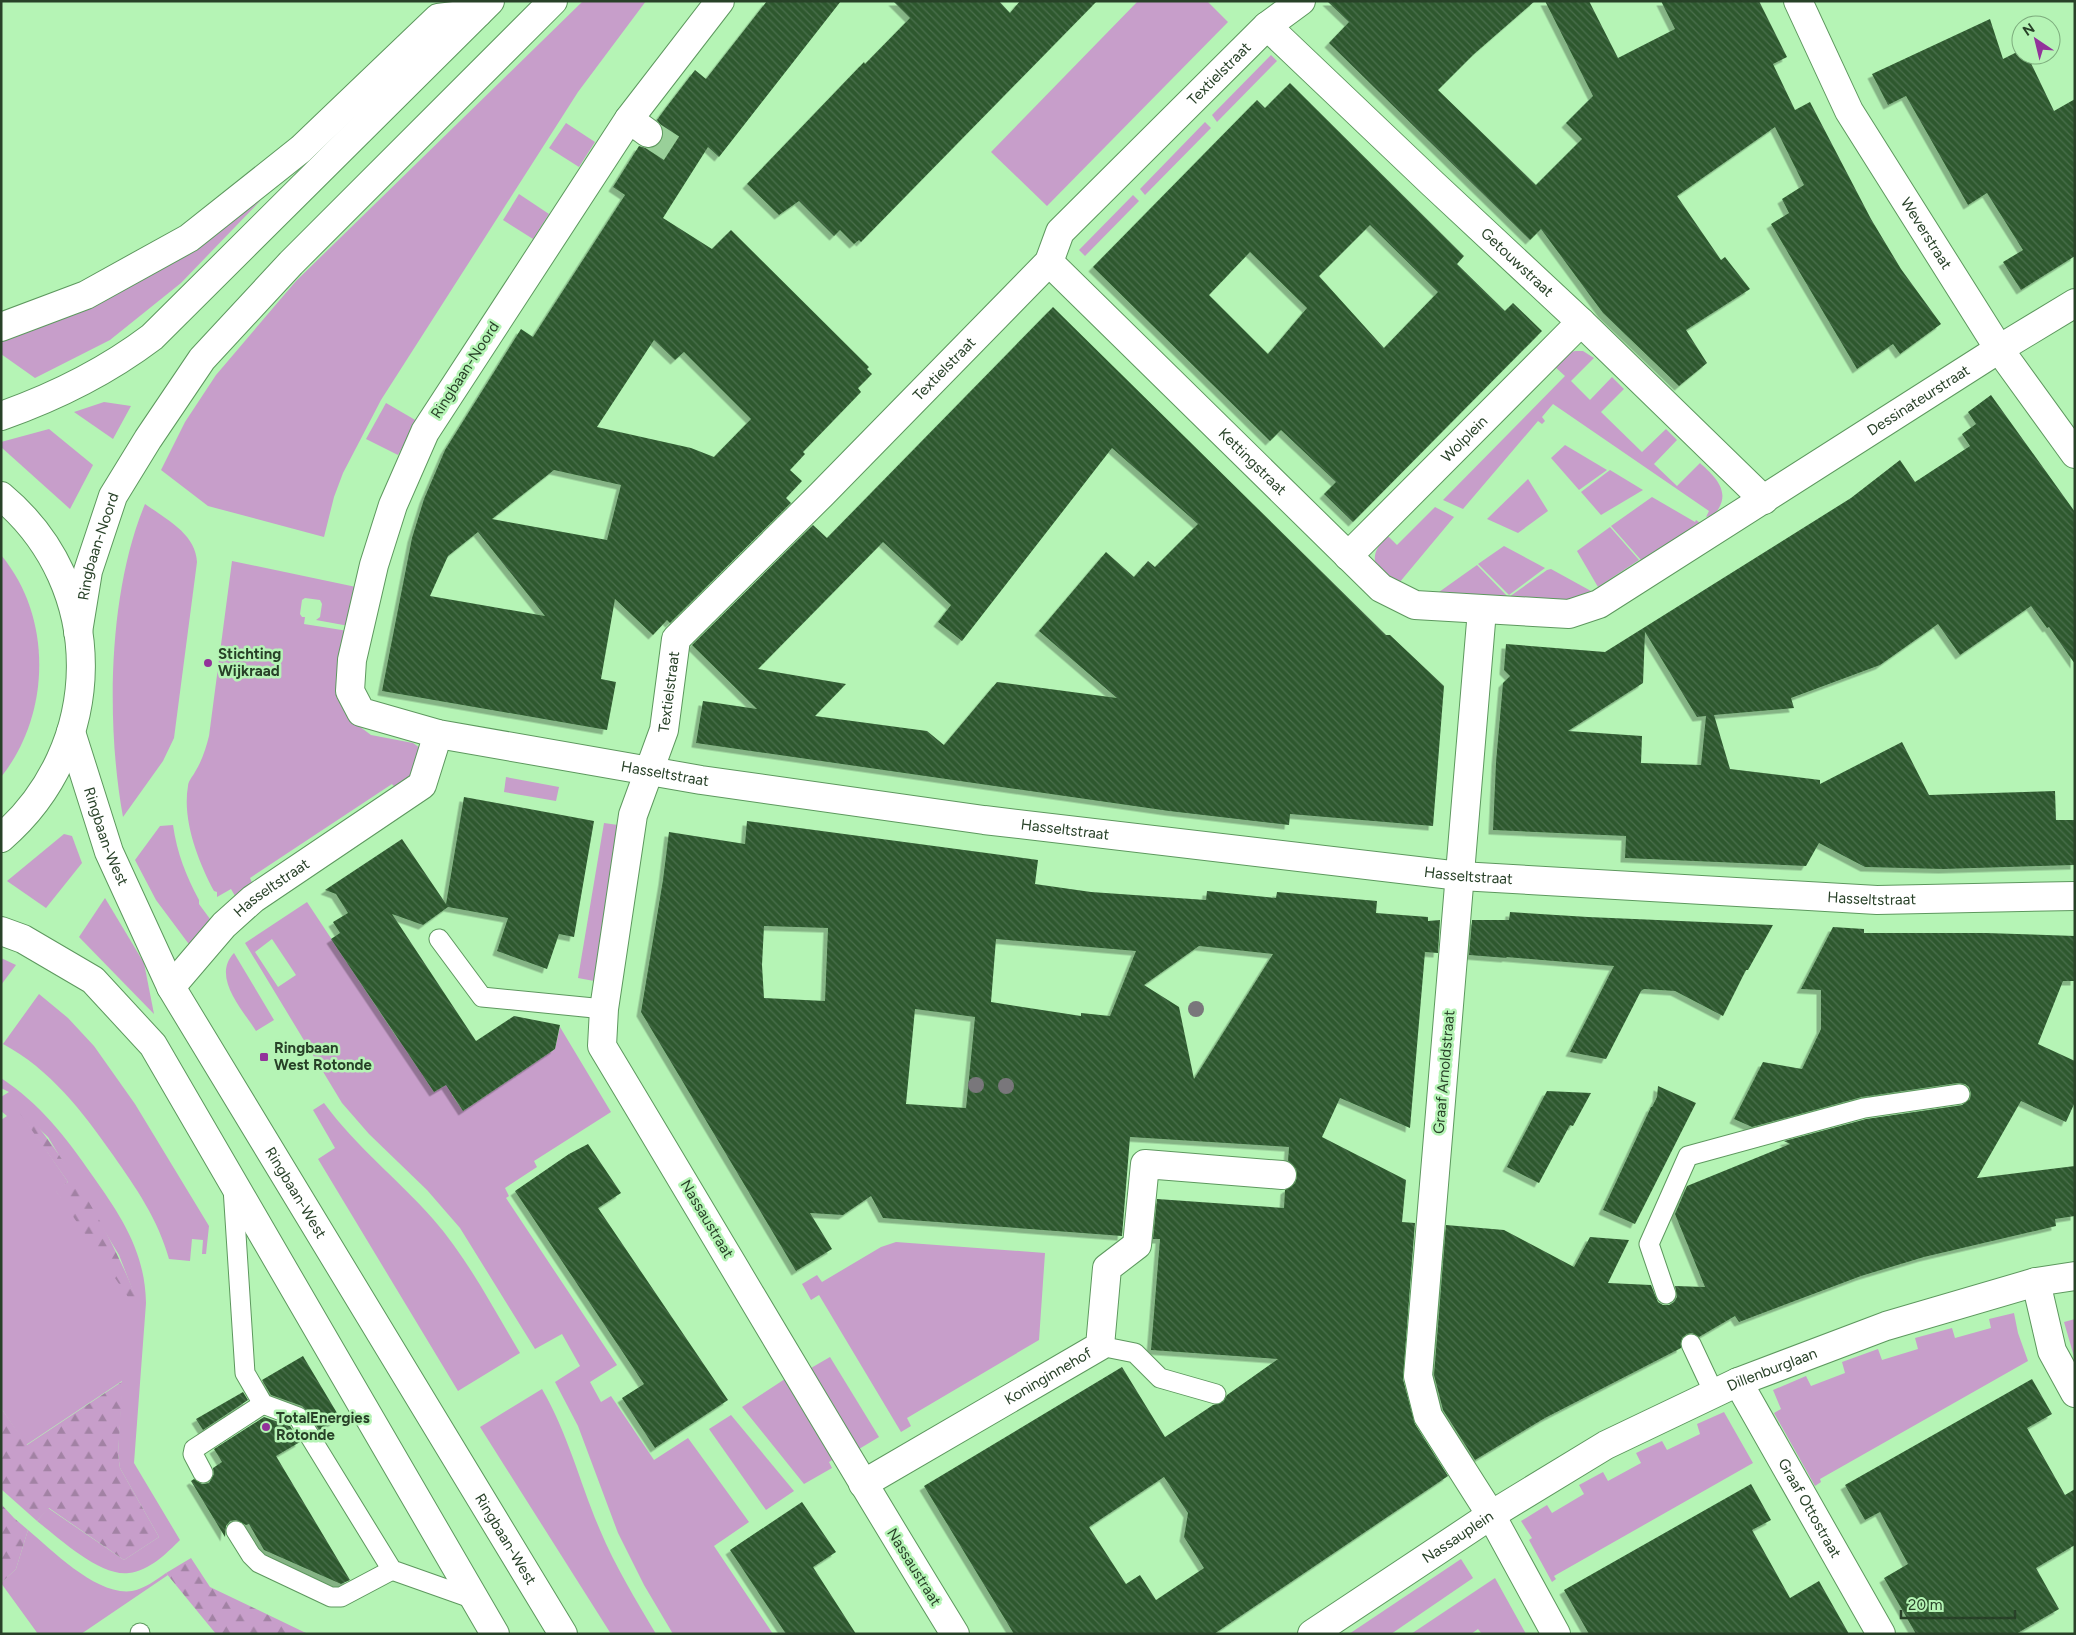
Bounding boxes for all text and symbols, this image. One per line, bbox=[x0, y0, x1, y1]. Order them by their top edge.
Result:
north arrow bbox=[2011, 15, 2061, 65]
text: N bbox=[2020, 20, 2038, 40]
street label: Textielstraat bbox=[1184, 38, 1255, 109]
street label: Weverstraat bbox=[1897, 194, 1956, 273]
street label: Getouwstraat bbox=[1477, 224, 1557, 301]
street label: Ringbaan-Noord bbox=[427, 318, 503, 422]
street label: Textielstraat bbox=[909, 333, 980, 405]
street label: Dessinateurstraat bbox=[1864, 361, 1973, 440]
street label: Wolplein bbox=[1438, 412, 1491, 466]
street label: Kettingstraat bbox=[1215, 424, 1290, 499]
street label: Ringbaan-Noord bbox=[74, 490, 122, 602]
place label: Stichting Wijkraad bbox=[218, 645, 281, 680]
street label: Textielstraat bbox=[655, 650, 683, 734]
marker: Stichting Wijkraad bbox=[202, 657, 214, 669]
street label: Hasseltstraat bbox=[620, 757, 710, 790]
street label: Ringbaan-West bbox=[80, 785, 132, 889]
street label: Hasseltstraat bbox=[1020, 815, 1110, 844]
street label: Hasseltstraat bbox=[230, 854, 313, 921]
street label: Hasseltstraat bbox=[1423, 863, 1513, 888]
street label: Hasseltstraat bbox=[1827, 888, 1917, 909]
street label: Graaf Arnoldstraat bbox=[1430, 1009, 1458, 1135]
place label: Ringbaan West Rotonde bbox=[274, 1039, 372, 1074]
marker: Ringbaan West Rotonde bbox=[258, 1051, 270, 1063]
street label: Ringbaan-West bbox=[261, 1144, 330, 1242]
street label: Nassaustraat bbox=[677, 1177, 738, 1262]
street label: Koninginnehof bbox=[1001, 1344, 1095, 1409]
street label: Dillenburglaan bbox=[1724, 1344, 1819, 1395]
place label: TotalEnergies Rotonde bbox=[276, 1409, 370, 1444]
marker: TotalEnergies Rotonde bbox=[260, 1421, 272, 1433]
street label: Graaf Ottostraat bbox=[1774, 1455, 1845, 1561]
street label: Ringbaan-West bbox=[471, 1490, 540, 1588]
street label: Nassauplein bbox=[1419, 1507, 1497, 1567]
street label: Nassaustraat bbox=[883, 1525, 945, 1609]
scale bar bbox=[1901, 1588, 2015, 1620]
text: 20 m bbox=[1908, 1596, 1942, 1614]

